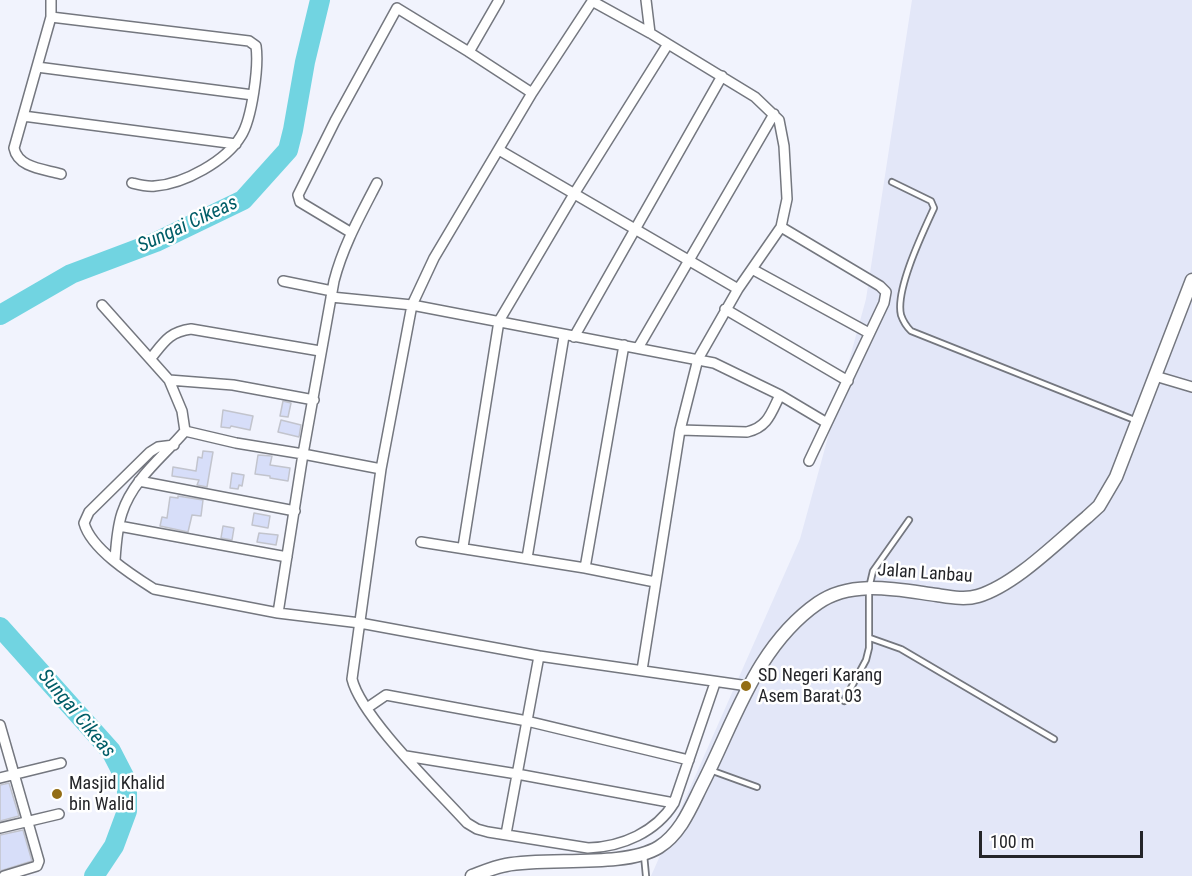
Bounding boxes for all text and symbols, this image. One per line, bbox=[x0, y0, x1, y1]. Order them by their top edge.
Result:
water label: Sungai Cikeas bbox=[134, 191, 242, 259]
street label: Jalan Lanbau bbox=[877, 560, 973, 588]
water label: Sungai Cikeas bbox=[32, 665, 120, 763]
place label: SD Negeri Karang Asem Barat 03 bbox=[758, 665, 882, 708]
marker: SD Negeri Karang Asem Barat 03 bbox=[739, 679, 753, 693]
place label: Masjid Khalid bin Walid bbox=[69, 773, 165, 816]
marker: Masjid Khalid bin Walid bbox=[50, 787, 64, 801]
scale bar bbox=[982, 819, 1146, 857]
text: 100 m bbox=[990, 831, 1034, 852]

